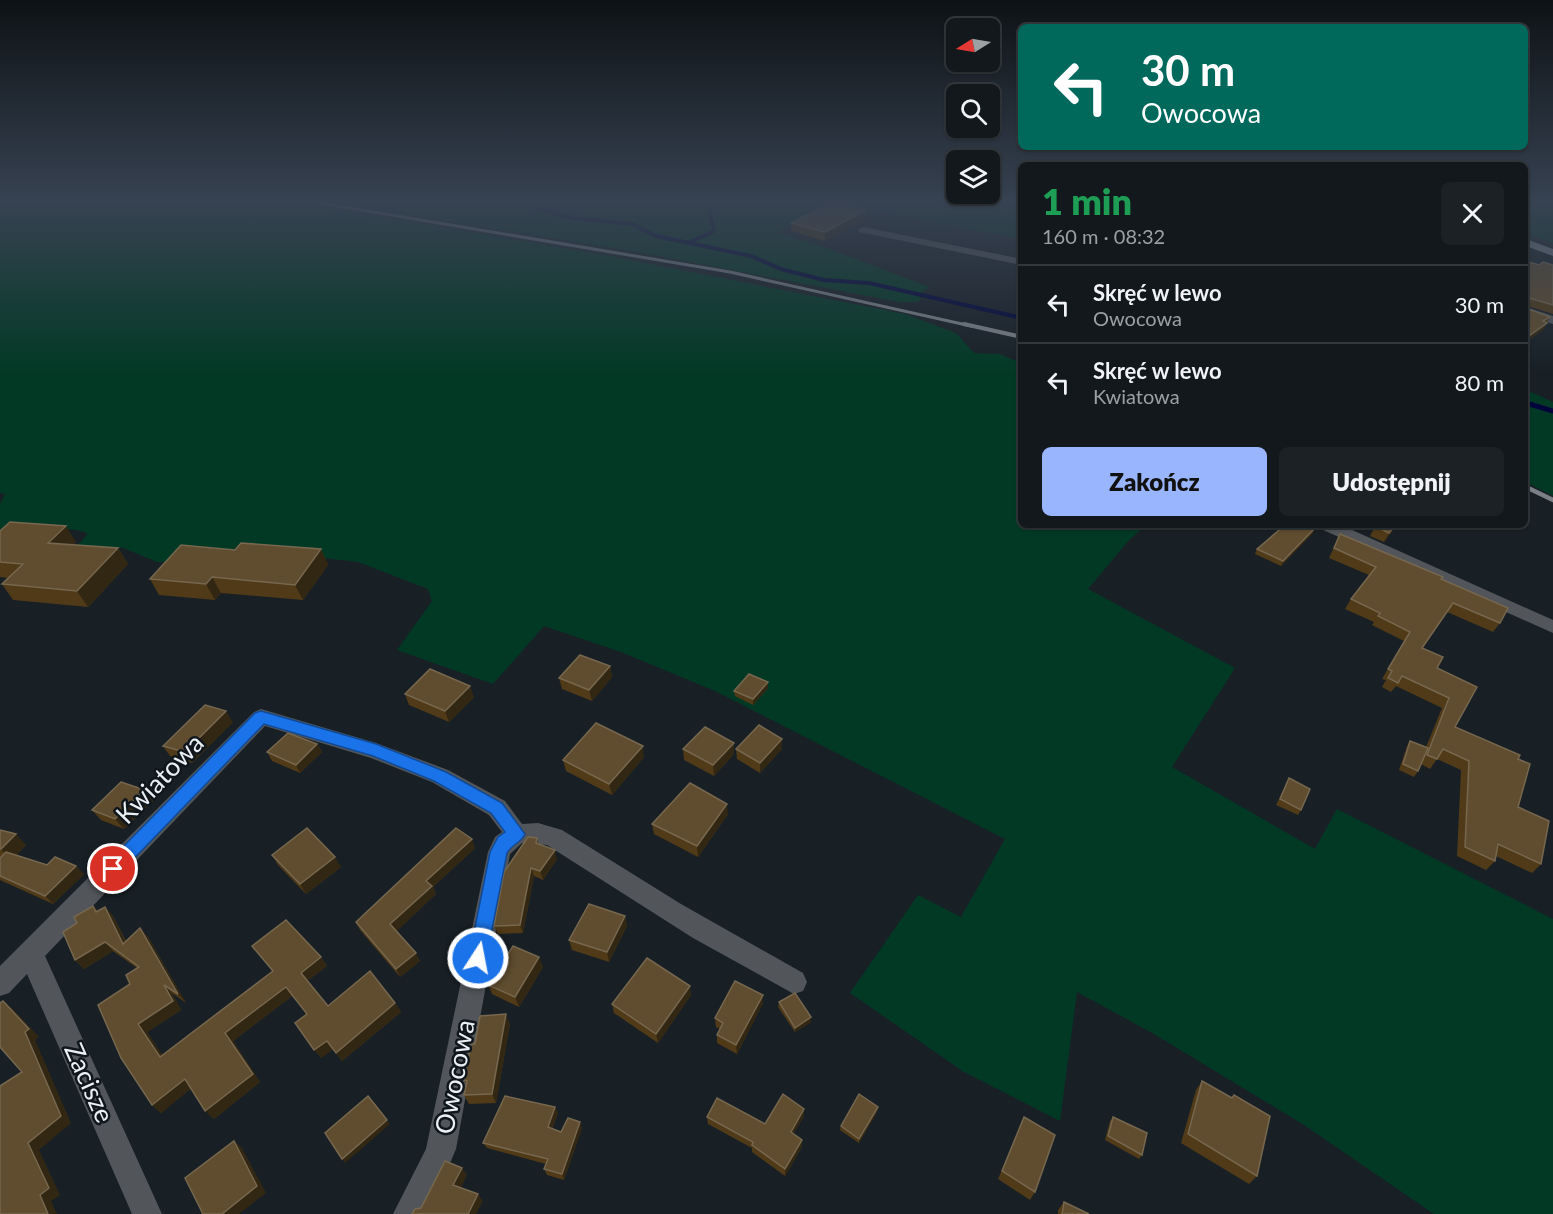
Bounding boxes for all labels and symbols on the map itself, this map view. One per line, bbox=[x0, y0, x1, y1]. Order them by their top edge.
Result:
north arrow bbox=[946, 18, 1000, 72]
street label: Kwiatowa bbox=[109, 727, 210, 830]
pin bbox=[87, 843, 138, 894]
position arrow bbox=[446, 926, 510, 990]
street label: Owocowa bbox=[427, 1017, 481, 1137]
street label: Zacisze bbox=[58, 1038, 122, 1127]

